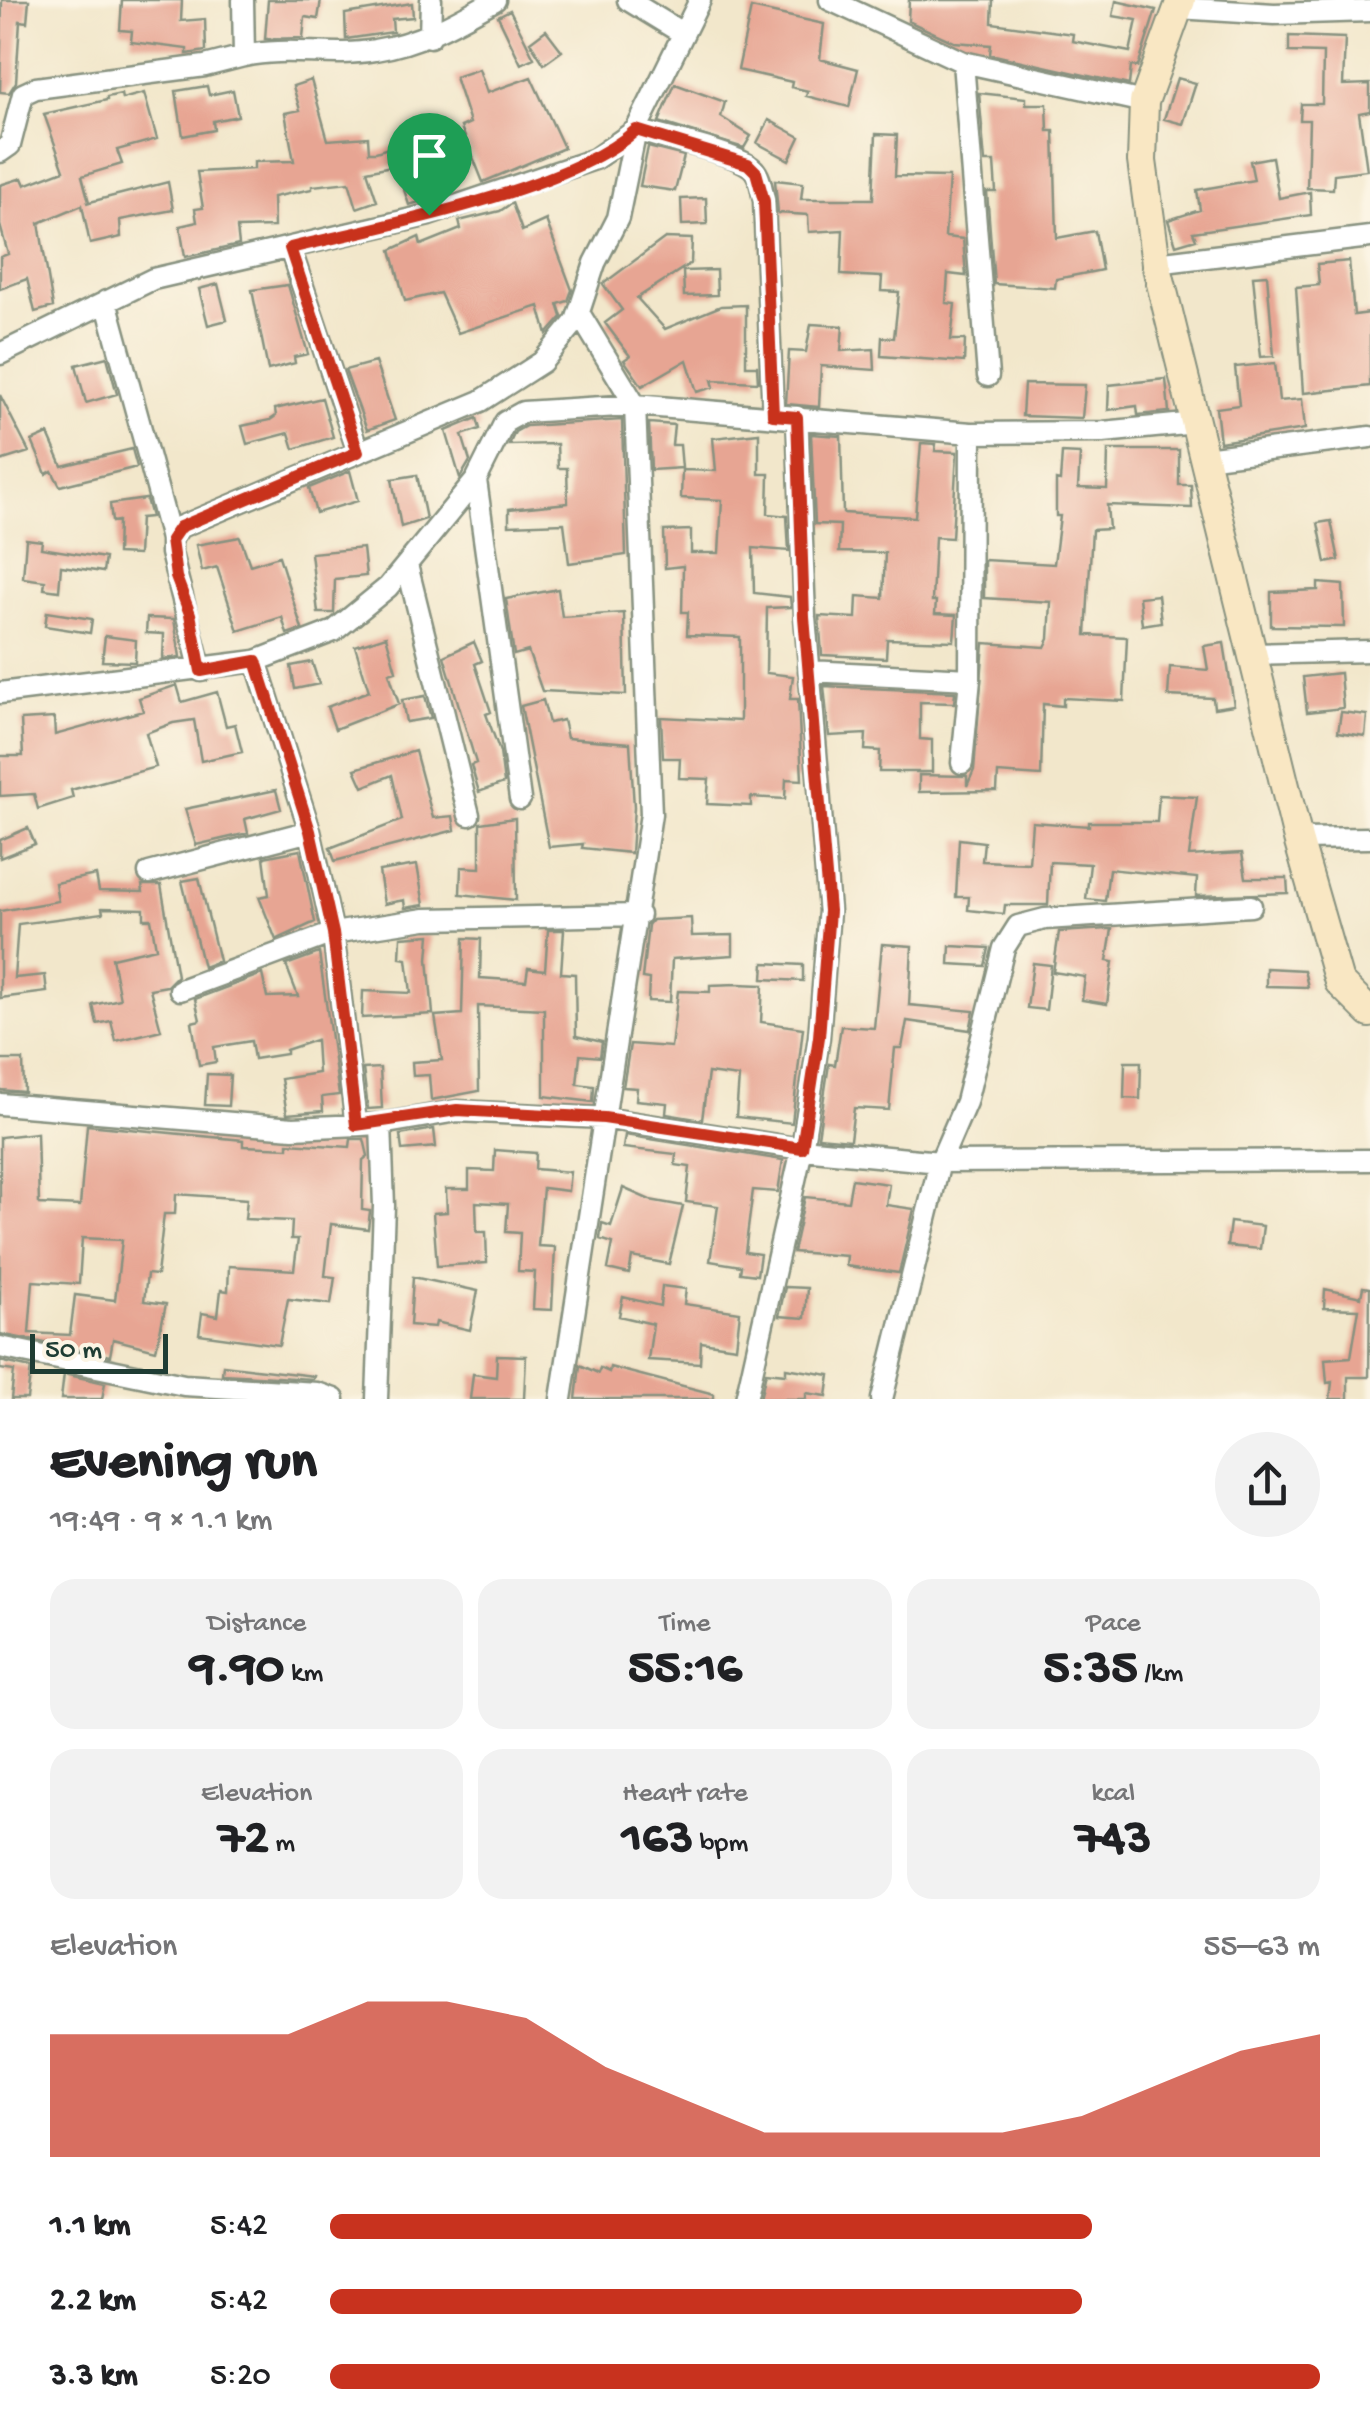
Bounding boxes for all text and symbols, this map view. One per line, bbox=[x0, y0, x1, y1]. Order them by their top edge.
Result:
pin bbox=[387, 113, 472, 216]
icon: arrive bbox=[402, 128, 457, 183]
scale bar bbox=[30, 1329, 168, 1374]
text: 50 m bbox=[45, 1335, 102, 1368]
button: share bbox=[1215, 1432, 1320, 1537]
text: Evening run bbox=[50, 1433, 317, 1497]
text: 19:49 · 9 × 1.1 km bbox=[50, 1503, 272, 1541]
text: Distance bbox=[207, 1608, 306, 1641]
text: Time bbox=[659, 1608, 711, 1641]
text: Pace bbox=[1086, 1608, 1141, 1641]
text: 9.90 bbox=[190, 1641, 284, 1700]
text: 55:16 bbox=[628, 1641, 742, 1700]
text: 5:35 bbox=[1043, 1641, 1138, 1700]
text: km bbox=[284, 1658, 323, 1691]
text: /km bbox=[1138, 1658, 1183, 1691]
text: Elevation bbox=[201, 1778, 312, 1811]
text: Heart rate bbox=[622, 1778, 748, 1811]
text: kcal bbox=[1091, 1778, 1135, 1811]
text: 72 bbox=[218, 1811, 269, 1870]
text: 163 bbox=[622, 1811, 693, 1870]
text: 743 bbox=[1076, 1811, 1151, 1870]
text: m bbox=[269, 1828, 295, 1861]
text: bpm bbox=[693, 1828, 748, 1861]
text: Elevation bbox=[50, 1929, 177, 1967]
text: 55–63 m bbox=[1204, 1929, 1320, 1967]
text: 1.1 km bbox=[50, 2208, 130, 2246]
text: 5:42 bbox=[210, 2208, 268, 2246]
text: 2.2 km bbox=[50, 2283, 136, 2321]
text: 5:42 bbox=[210, 2283, 268, 2321]
text: 3.3 km bbox=[50, 2358, 138, 2396]
text: 5:20 bbox=[210, 2358, 271, 2396]

